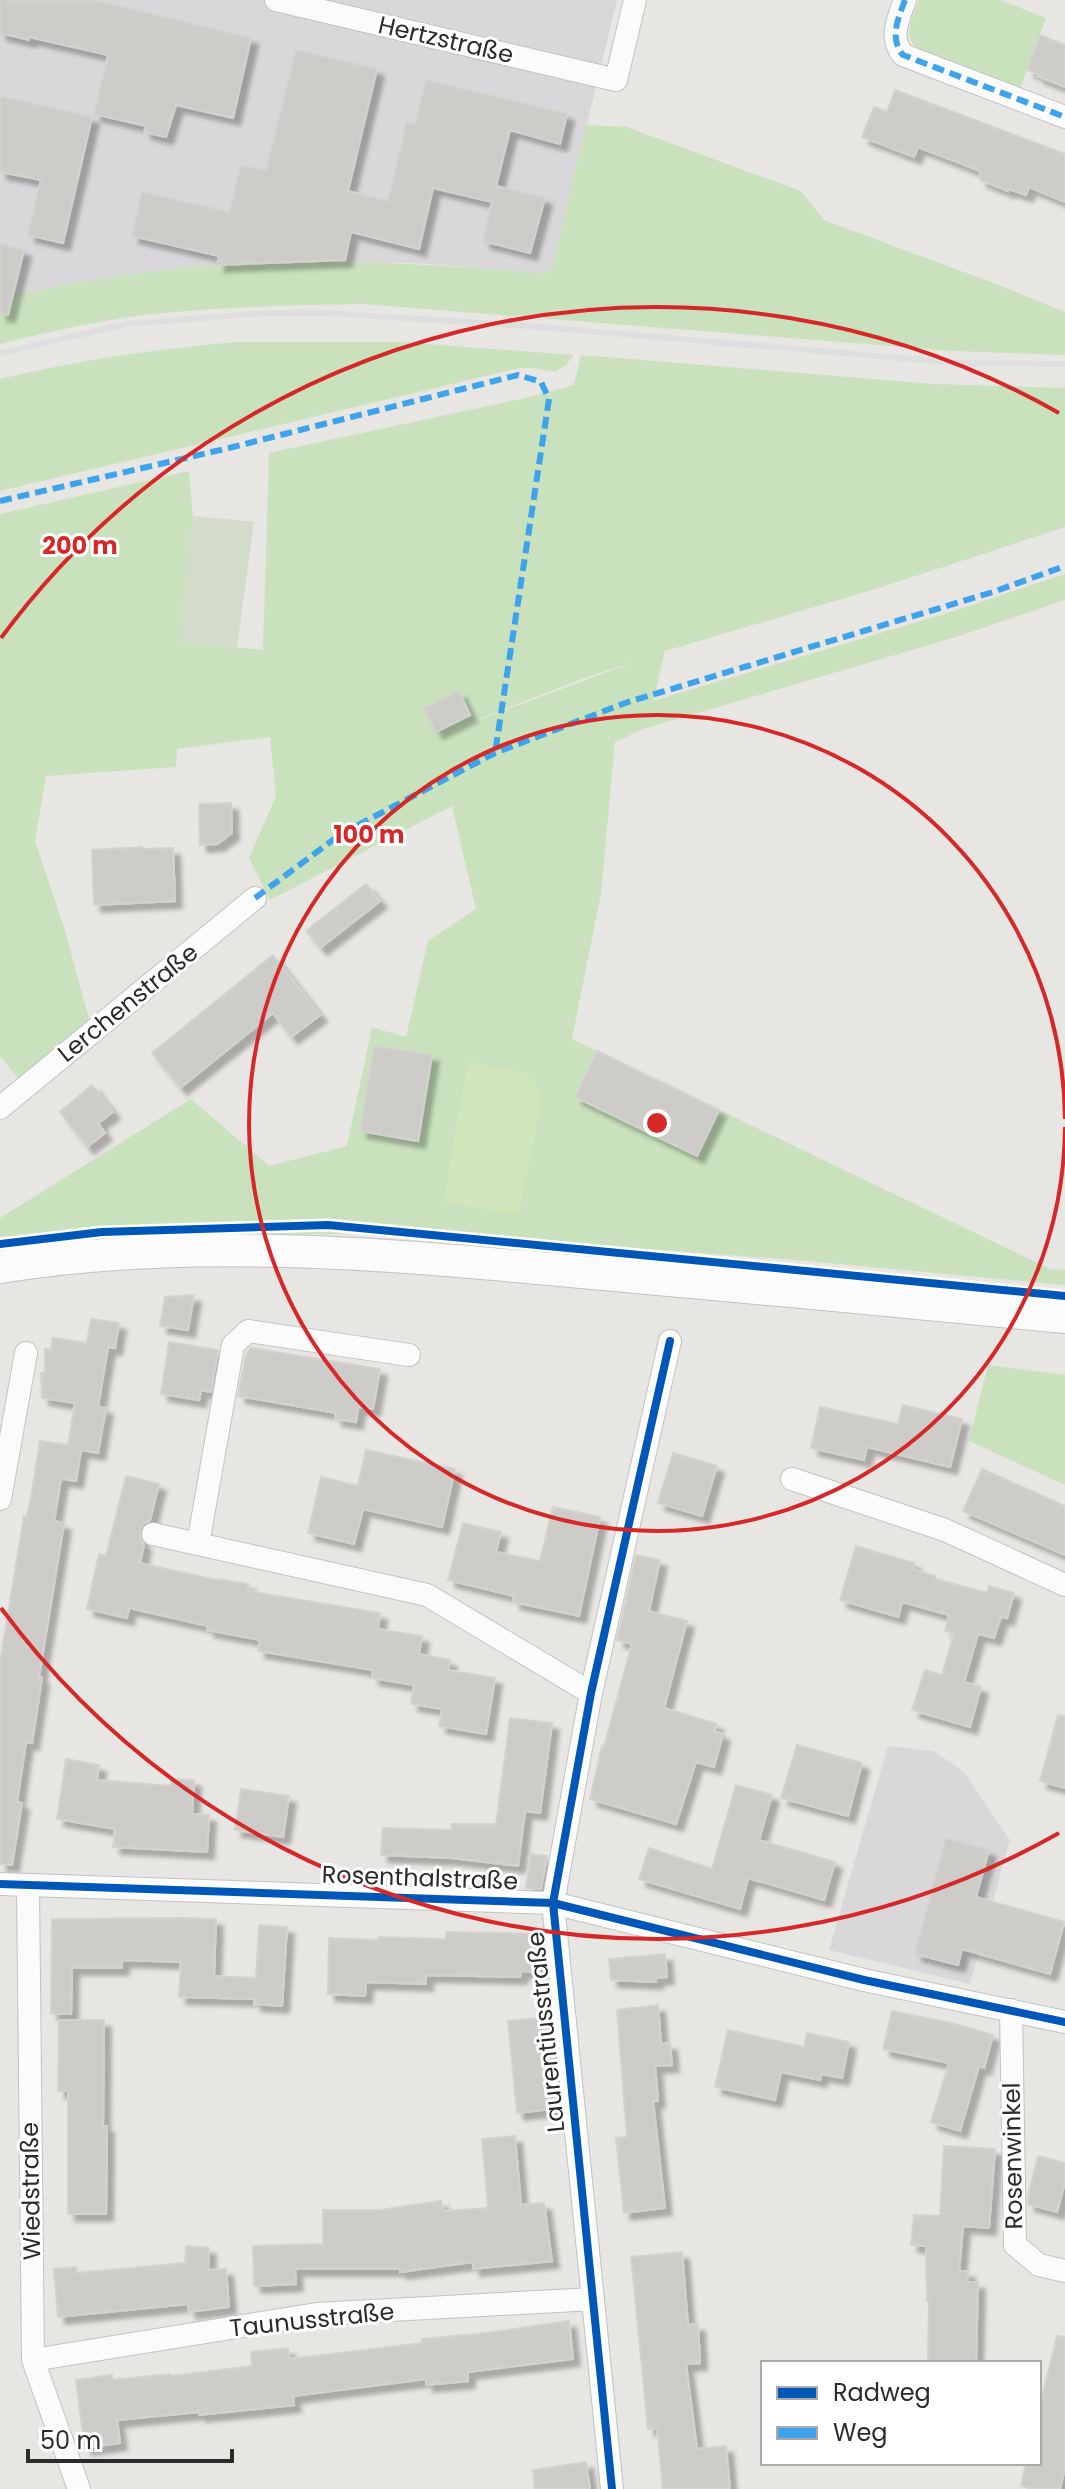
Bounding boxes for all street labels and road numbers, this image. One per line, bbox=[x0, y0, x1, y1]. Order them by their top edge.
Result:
street label: Hertzstraße bbox=[375, 8, 517, 71]
street label: Lerchenstraße bbox=[50, 936, 205, 1070]
street label: Rosenthalstraße bbox=[321, 1858, 519, 1897]
street label: Laurentiusstraße bbox=[519, 1930, 572, 2134]
street label: Rosenwinkel bbox=[995, 2082, 1030, 2230]
street label: Wiedstraße bbox=[13, 2122, 48, 2260]
street label: Taunusstraße bbox=[228, 2294, 396, 2345]

